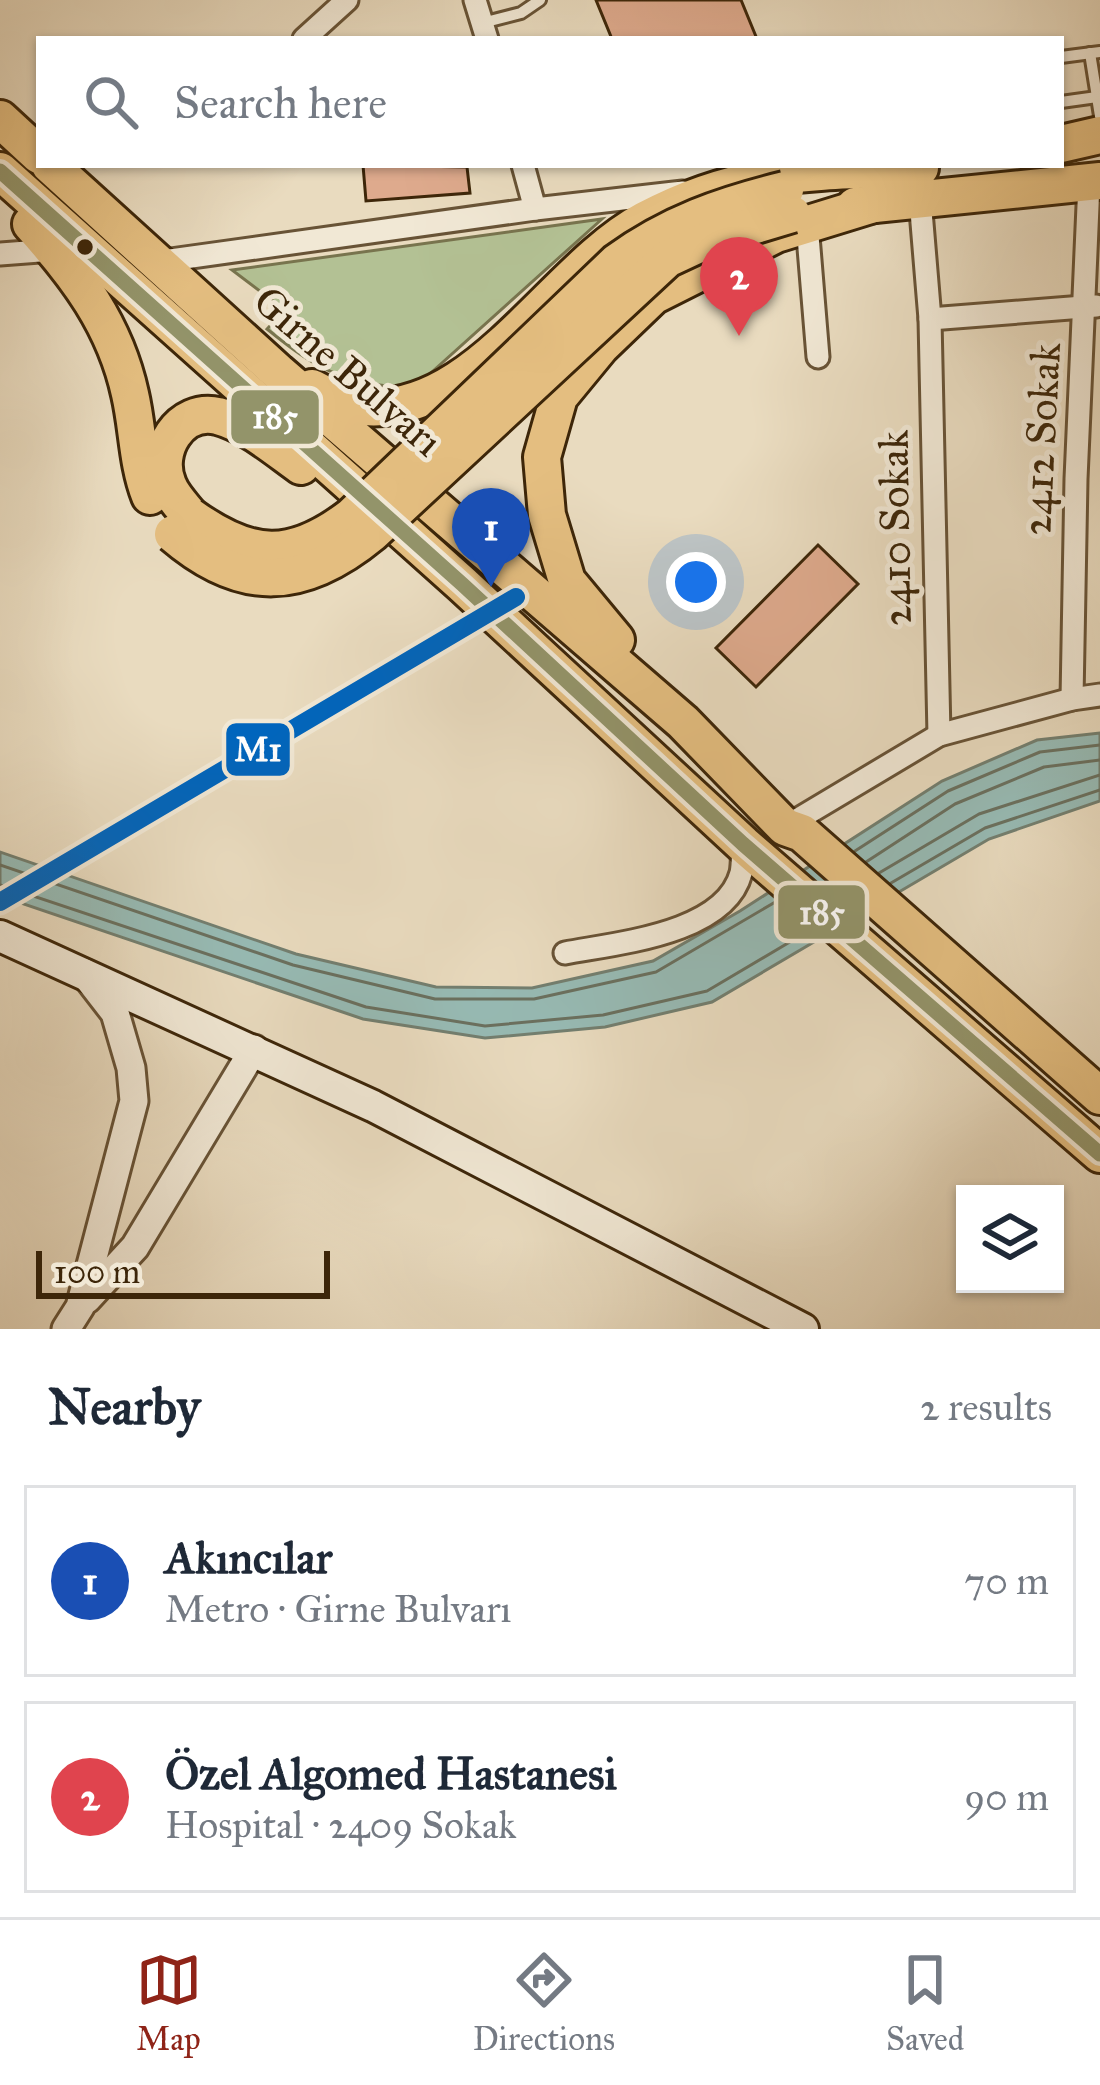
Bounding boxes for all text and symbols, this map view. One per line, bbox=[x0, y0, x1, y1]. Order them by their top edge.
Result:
search box bbox=[36, 36, 1064, 168]
icon: search bbox=[78, 69, 144, 135]
text: Search here bbox=[174, 75, 387, 130]
unlabelled marker bbox=[74, 236, 96, 258]
pin: 2 bbox=[700, 237, 778, 336]
street label: Girne Bulvarı bbox=[243, 275, 453, 467]
street label: 2412 Sokak bbox=[1010, 341, 1072, 537]
line badge: 185 bbox=[229, 388, 321, 446]
text: 185 bbox=[252, 397, 299, 437]
street label: 2410 Sokak bbox=[867, 429, 923, 627]
pin: 1 bbox=[452, 488, 530, 587]
your location bbox=[666, 552, 726, 612]
line badge: M1 bbox=[224, 721, 292, 778]
text: M1 bbox=[234, 730, 282, 770]
line badge: 185 bbox=[776, 883, 867, 941]
text: 185 bbox=[799, 893, 846, 933]
map controls bbox=[956, 1185, 1064, 1293]
button: layers bbox=[956, 1185, 1064, 1293]
scale bar bbox=[36, 1245, 330, 1298]
text: 100 m bbox=[54, 1252, 140, 1292]
text: Nearby bbox=[48, 1376, 200, 1438]
text: 2 results bbox=[920, 1383, 1052, 1431]
text: Akıncılar bbox=[165, 1530, 332, 1585]
text: 1 bbox=[82, 1557, 98, 1605]
text: 70 m bbox=[964, 1557, 1049, 1605]
text: Metro · Girne Bulvarı bbox=[165, 1585, 511, 1633]
text: Özel Algomed Hastanesi bbox=[165, 1746, 617, 1801]
text: 2 bbox=[80, 1773, 100, 1821]
text: 90 m bbox=[964, 1773, 1049, 1821]
text: Hospital · 2409 Sokak bbox=[165, 1801, 516, 1849]
tab: Map bbox=[136, 1947, 202, 2059]
tab: Directions bbox=[473, 1947, 615, 2059]
tab: Saved bbox=[886, 1947, 964, 2059]

